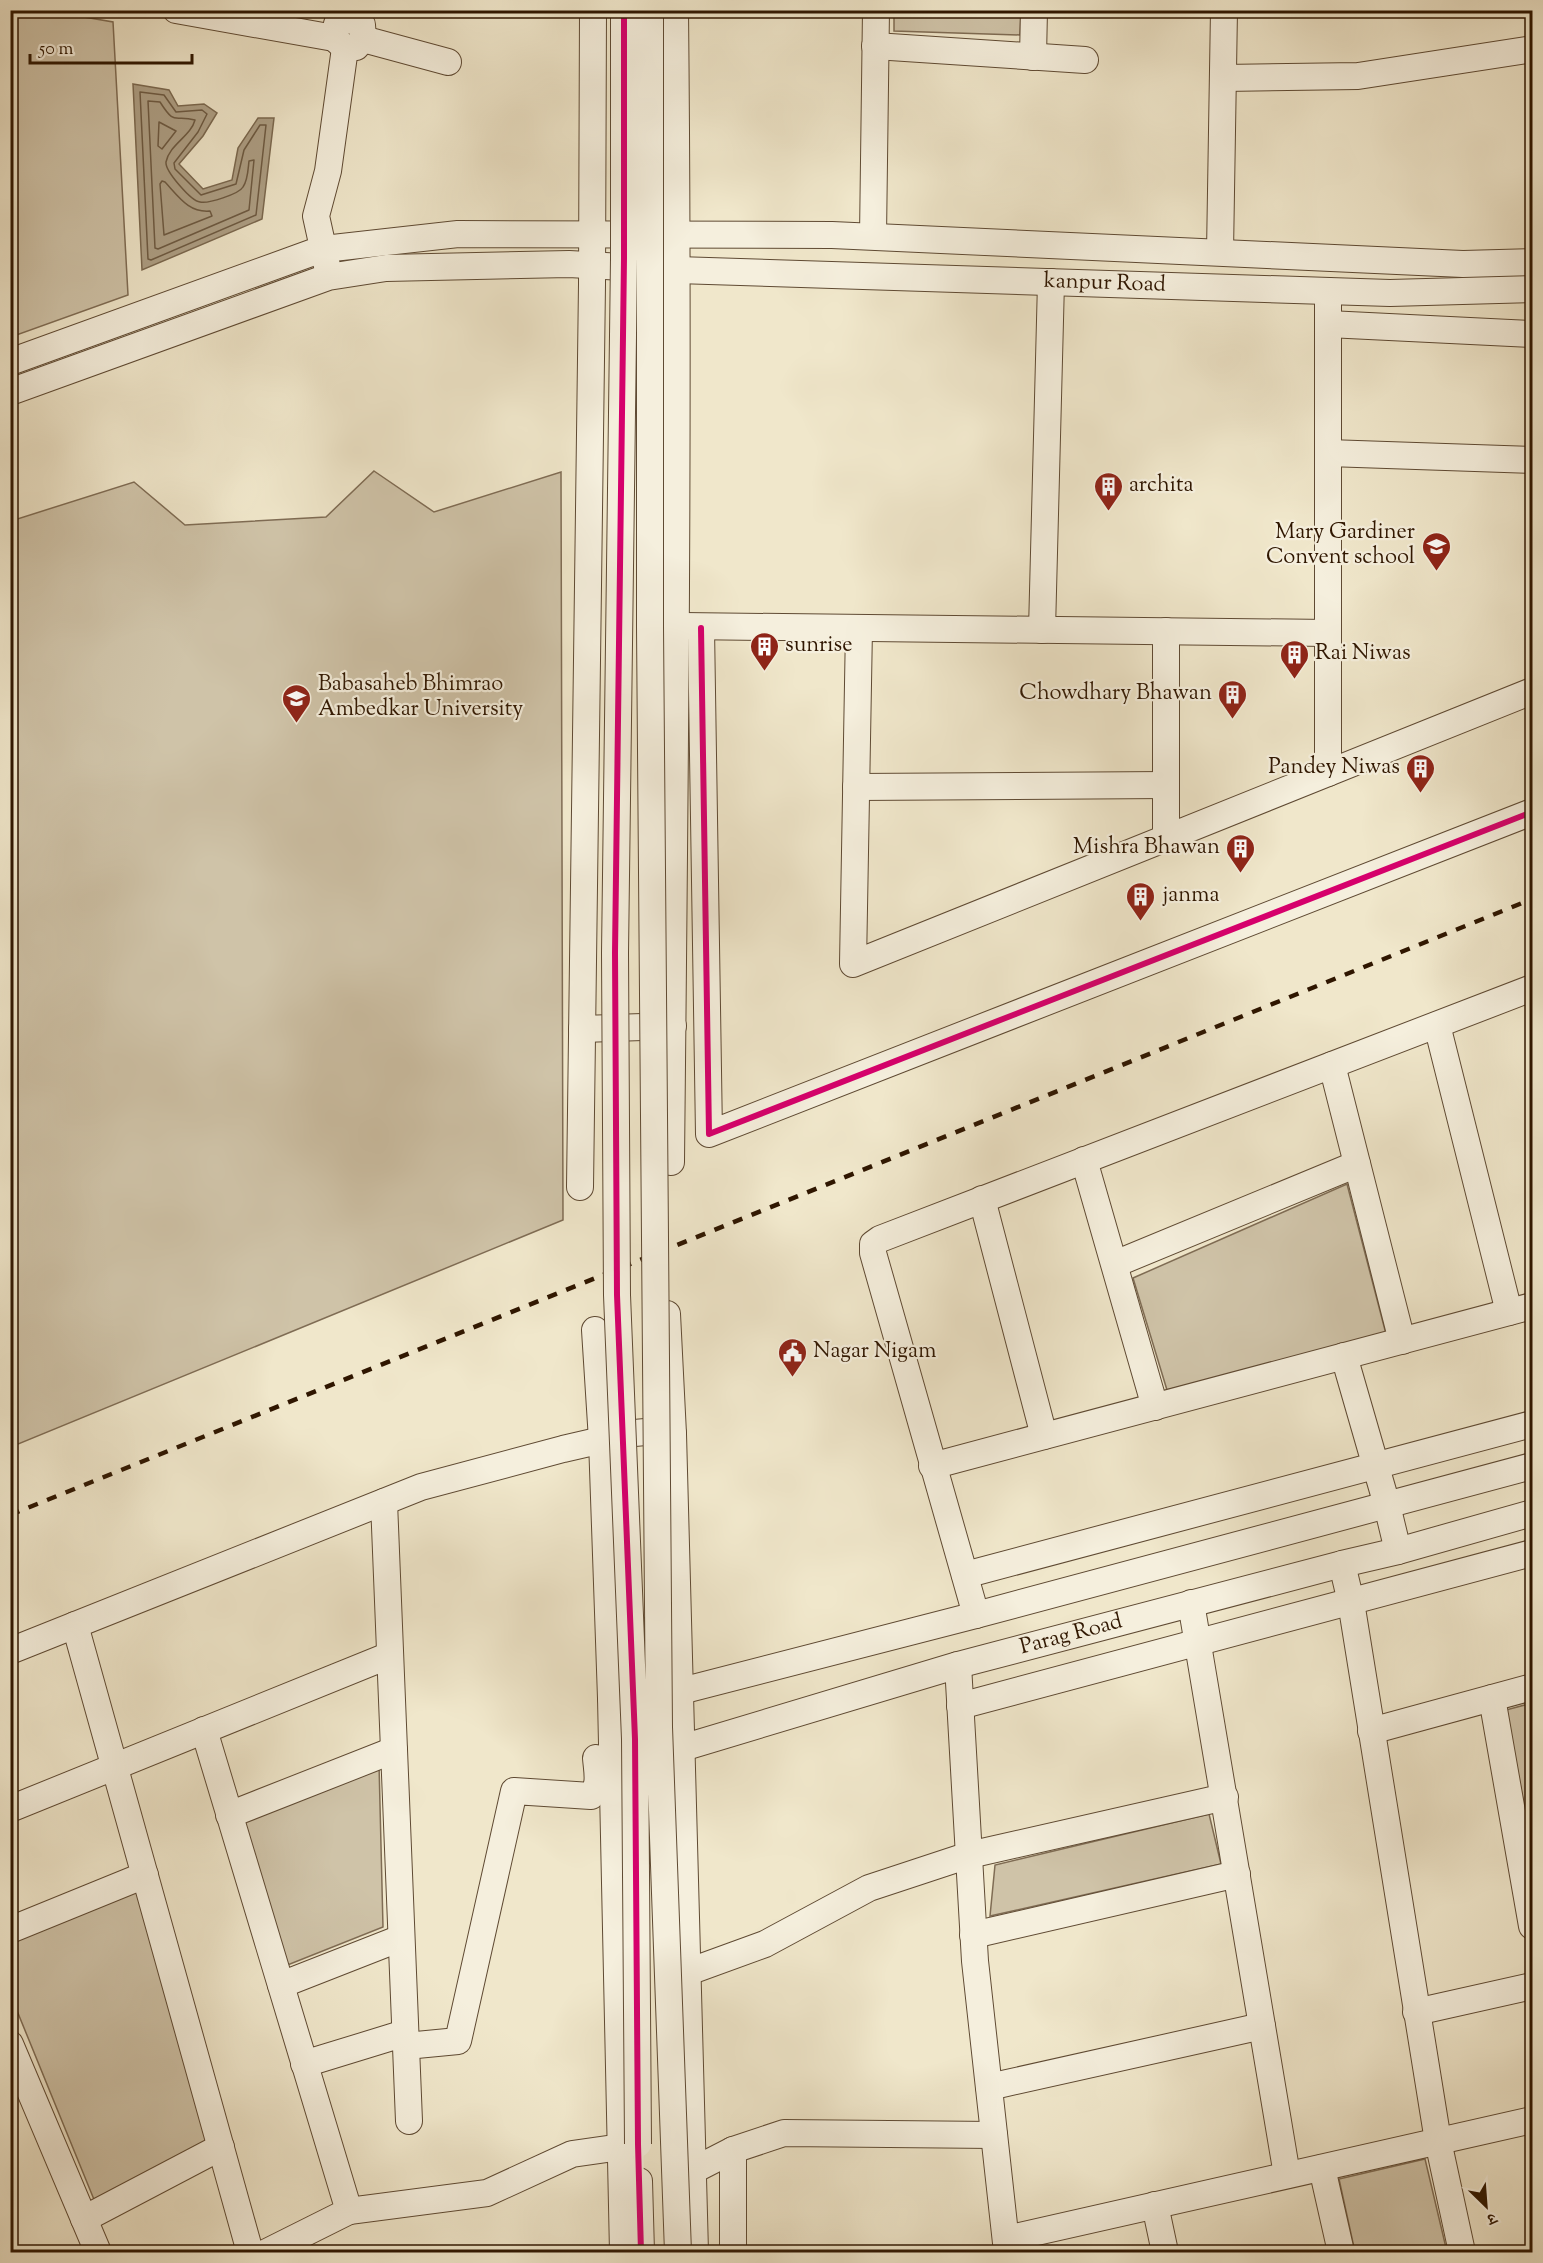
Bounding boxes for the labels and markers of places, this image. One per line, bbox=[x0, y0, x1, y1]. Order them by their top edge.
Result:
building icon: archita bbox=[1092, 470, 1124, 512]
place label: archita bbox=[1129, 470, 1194, 502]
place label: Mary Gardiner Convent school bbox=[1266, 517, 1415, 574]
school or university icon: Mary Gardiner Convent school bbox=[1420, 530, 1452, 572]
building icon: sunrise bbox=[748, 630, 780, 672]
place label: sunrise bbox=[785, 630, 853, 662]
building icon: Rai Niwas bbox=[1278, 638, 1310, 680]
place label: Rai Niwas bbox=[1315, 638, 1411, 670]
place label: Babasaheb Bhimrao Ambedkar University bbox=[318, 669, 523, 726]
place label: Chowdhary Bhawan bbox=[1019, 678, 1212, 710]
building icon: Chowdhary Bhawan bbox=[1217, 678, 1249, 720]
school or university icon: Babasaheb Bhimrao Ambedkar University bbox=[281, 682, 313, 724]
place label: Pandey Niwas bbox=[1268, 752, 1400, 784]
building icon: Pandey Niwas bbox=[1405, 752, 1437, 794]
place label: Mishra Bhawan bbox=[1073, 832, 1220, 864]
building icon: Mishra Bhawan bbox=[1225, 832, 1257, 874]
building icon: janma bbox=[1125, 880, 1157, 922]
place label: janma bbox=[1162, 880, 1220, 912]
public building icon: Nagar Nigam bbox=[776, 1336, 808, 1378]
place label: Nagar Nigam bbox=[813, 1336, 936, 1368]

